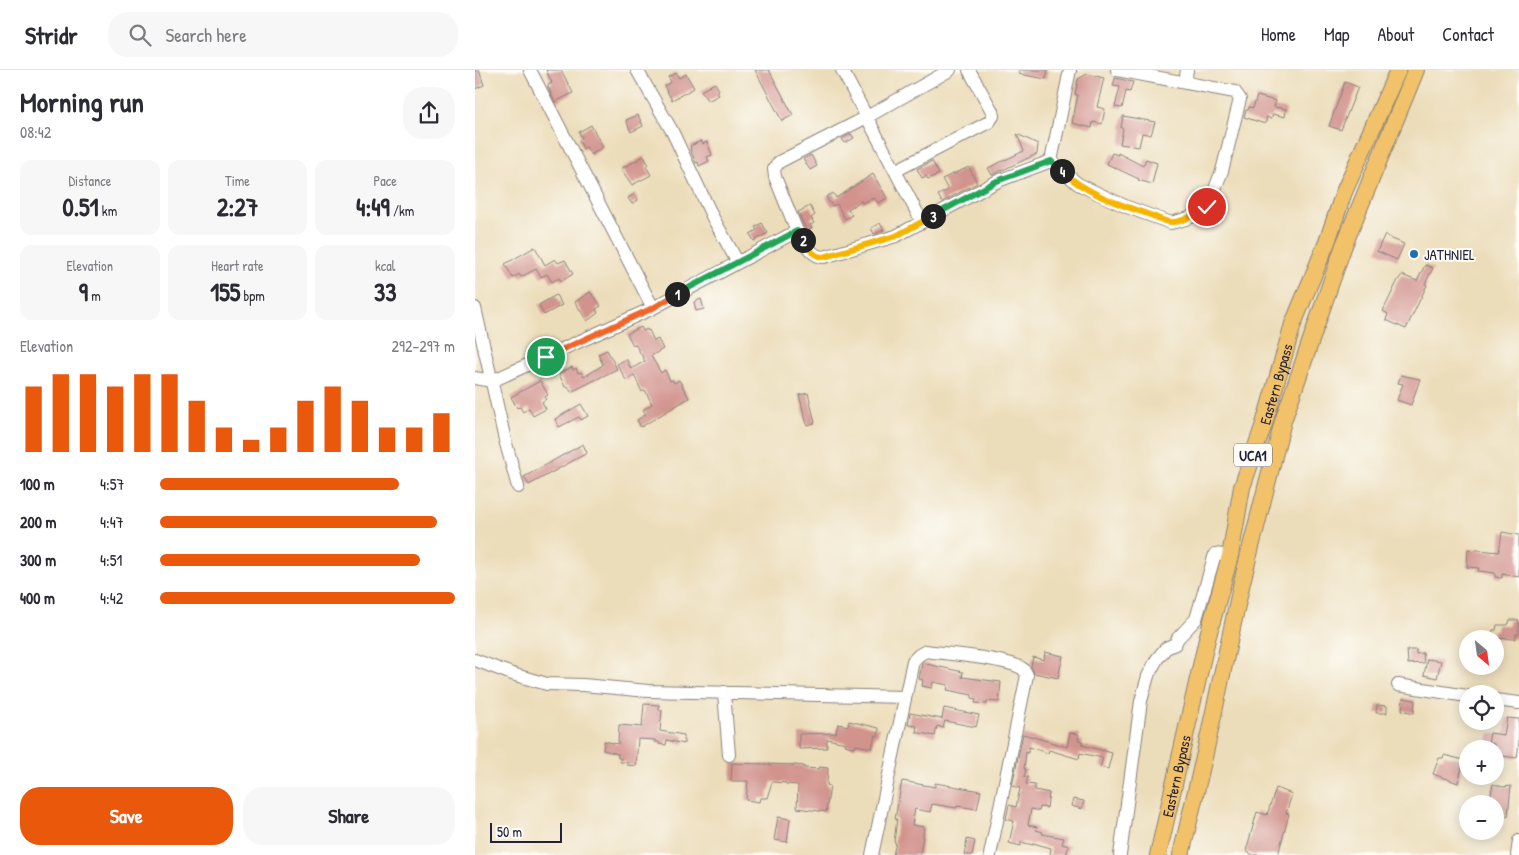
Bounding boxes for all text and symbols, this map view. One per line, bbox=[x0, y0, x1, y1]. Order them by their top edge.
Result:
search box bbox=[108, 12, 458, 57]
text: Stridr bbox=[25, 19, 78, 51]
icon: search bbox=[126, 21, 154, 49]
text: Search here bbox=[166, 22, 247, 48]
text: Home bbox=[1261, 22, 1296, 47]
text: Map bbox=[1324, 22, 1349, 47]
text: About bbox=[1377, 22, 1414, 47]
text: Contact bbox=[1442, 22, 1494, 47]
text: Morning run bbox=[20, 83, 144, 121]
button: share bbox=[403, 87, 455, 139]
text: 08:42 bbox=[20, 121, 51, 143]
pin: 4 bbox=[1049, 158, 1075, 184]
text: 4 bbox=[1060, 162, 1065, 181]
text: Distance bbox=[68, 171, 111, 190]
text: Time bbox=[225, 171, 250, 190]
text: Pace bbox=[374, 171, 397, 190]
pin bbox=[1186, 186, 1228, 228]
text: 0.51 bbox=[62, 190, 99, 224]
text: 2:27 bbox=[217, 190, 258, 224]
text: 4:49 bbox=[356, 190, 390, 224]
icon: check bbox=[1193, 193, 1221, 221]
text: km bbox=[99, 201, 117, 220]
text: /km bbox=[390, 201, 414, 220]
pin: 3 bbox=[921, 204, 945, 228]
text: 3 bbox=[930, 207, 937, 226]
pin: 2 bbox=[791, 228, 815, 252]
text: 2 bbox=[800, 231, 807, 250]
place label: JATHNIEL bbox=[1424, 244, 1475, 265]
marker: JATHNIEL bbox=[1408, 248, 1420, 260]
text: Elevation bbox=[67, 256, 113, 275]
text: Heart rate bbox=[211, 256, 264, 275]
text: kcal bbox=[375, 256, 395, 275]
text: 9 bbox=[79, 275, 88, 309]
text: 155 bbox=[210, 275, 240, 309]
text: 33 bbox=[374, 275, 396, 309]
pin: 1 bbox=[665, 282, 689, 306]
text: 1 bbox=[675, 285, 680, 304]
text: m bbox=[88, 286, 101, 305]
text: bpm bbox=[240, 286, 265, 305]
text: Elevation bbox=[20, 335, 73, 357]
text: 292–297 m bbox=[392, 335, 455, 357]
pin bbox=[525, 336, 567, 378]
street label: Eastern Bypass bbox=[1254, 341, 1297, 427]
icon: arrive bbox=[532, 343, 560, 371]
road number: UCA1 bbox=[1234, 444, 1272, 466]
text: 100 m bbox=[20, 473, 55, 495]
text: 4:57 bbox=[100, 473, 124, 495]
text: 200 m bbox=[20, 511, 56, 533]
text: 4:47 bbox=[100, 511, 124, 533]
text: 300 m bbox=[20, 549, 56, 571]
text: 4:51 bbox=[100, 549, 122, 571]
text: 400 m bbox=[20, 587, 55, 609]
text: 4:42 bbox=[100, 587, 123, 609]
north arrow bbox=[1459, 630, 1504, 675]
map controls bbox=[1459, 630, 1504, 840]
button: locate bbox=[1459, 685, 1504, 730]
street label: Eastern Bypass bbox=[1156, 733, 1195, 819]
button: + bbox=[1459, 740, 1504, 785]
button: Save bbox=[20, 787, 233, 845]
button: Share bbox=[243, 787, 455, 845]
button: − bbox=[1459, 795, 1504, 840]
scale bar bbox=[490, 820, 563, 843]
text: 50 m bbox=[497, 822, 522, 841]

